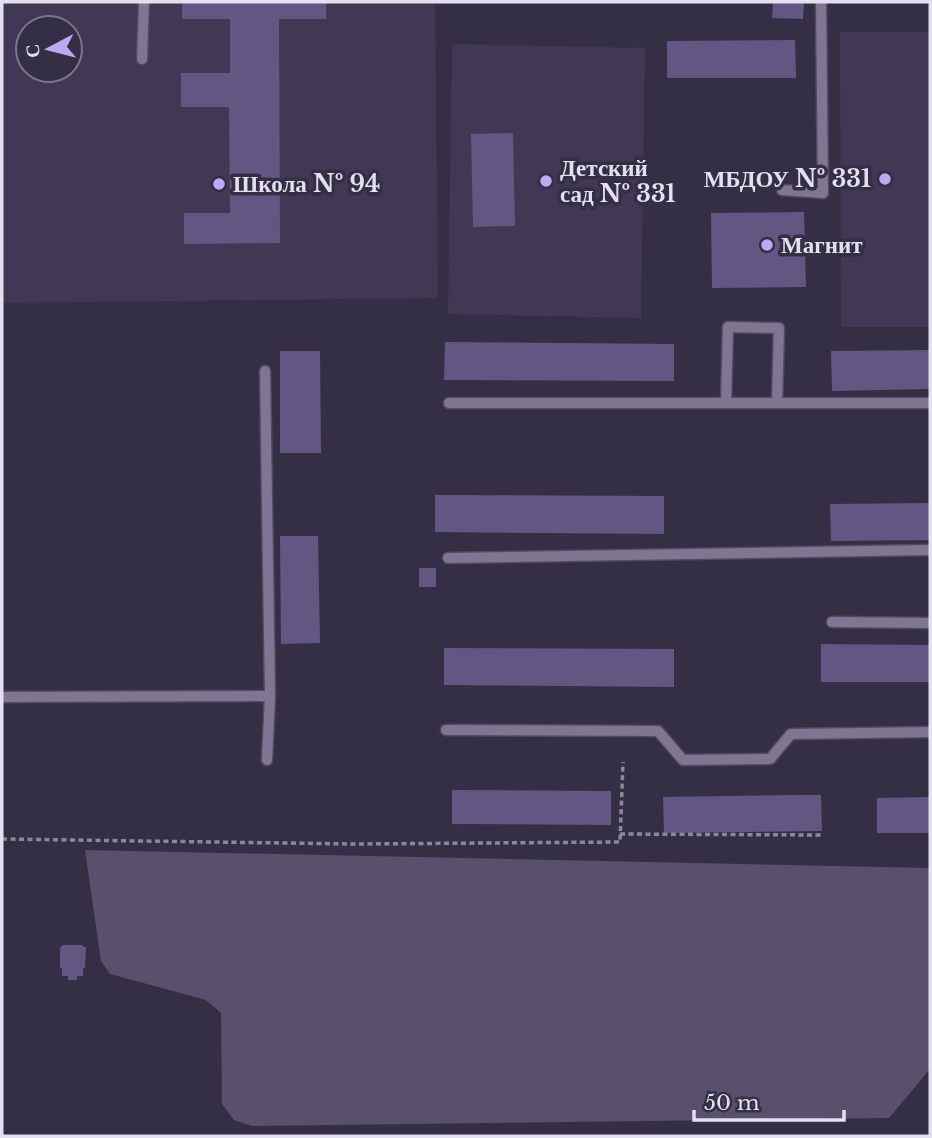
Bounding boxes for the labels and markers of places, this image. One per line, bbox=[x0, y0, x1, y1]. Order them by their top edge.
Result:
place label: Детский сад № 331 bbox=[560, 154, 676, 208]
place label: МБДОУ № 331 bbox=[704, 165, 871, 193]
place label: Школа № 94 bbox=[233, 170, 380, 198]
marker: МБДОУ № 331 bbox=[877, 171, 893, 187]
marker: Детский сад № 331 bbox=[538, 173, 554, 189]
marker: Школа № 94 bbox=[211, 176, 227, 192]
place label: Магнит bbox=[781, 231, 863, 259]
marker: Магнит bbox=[759, 237, 775, 253]

